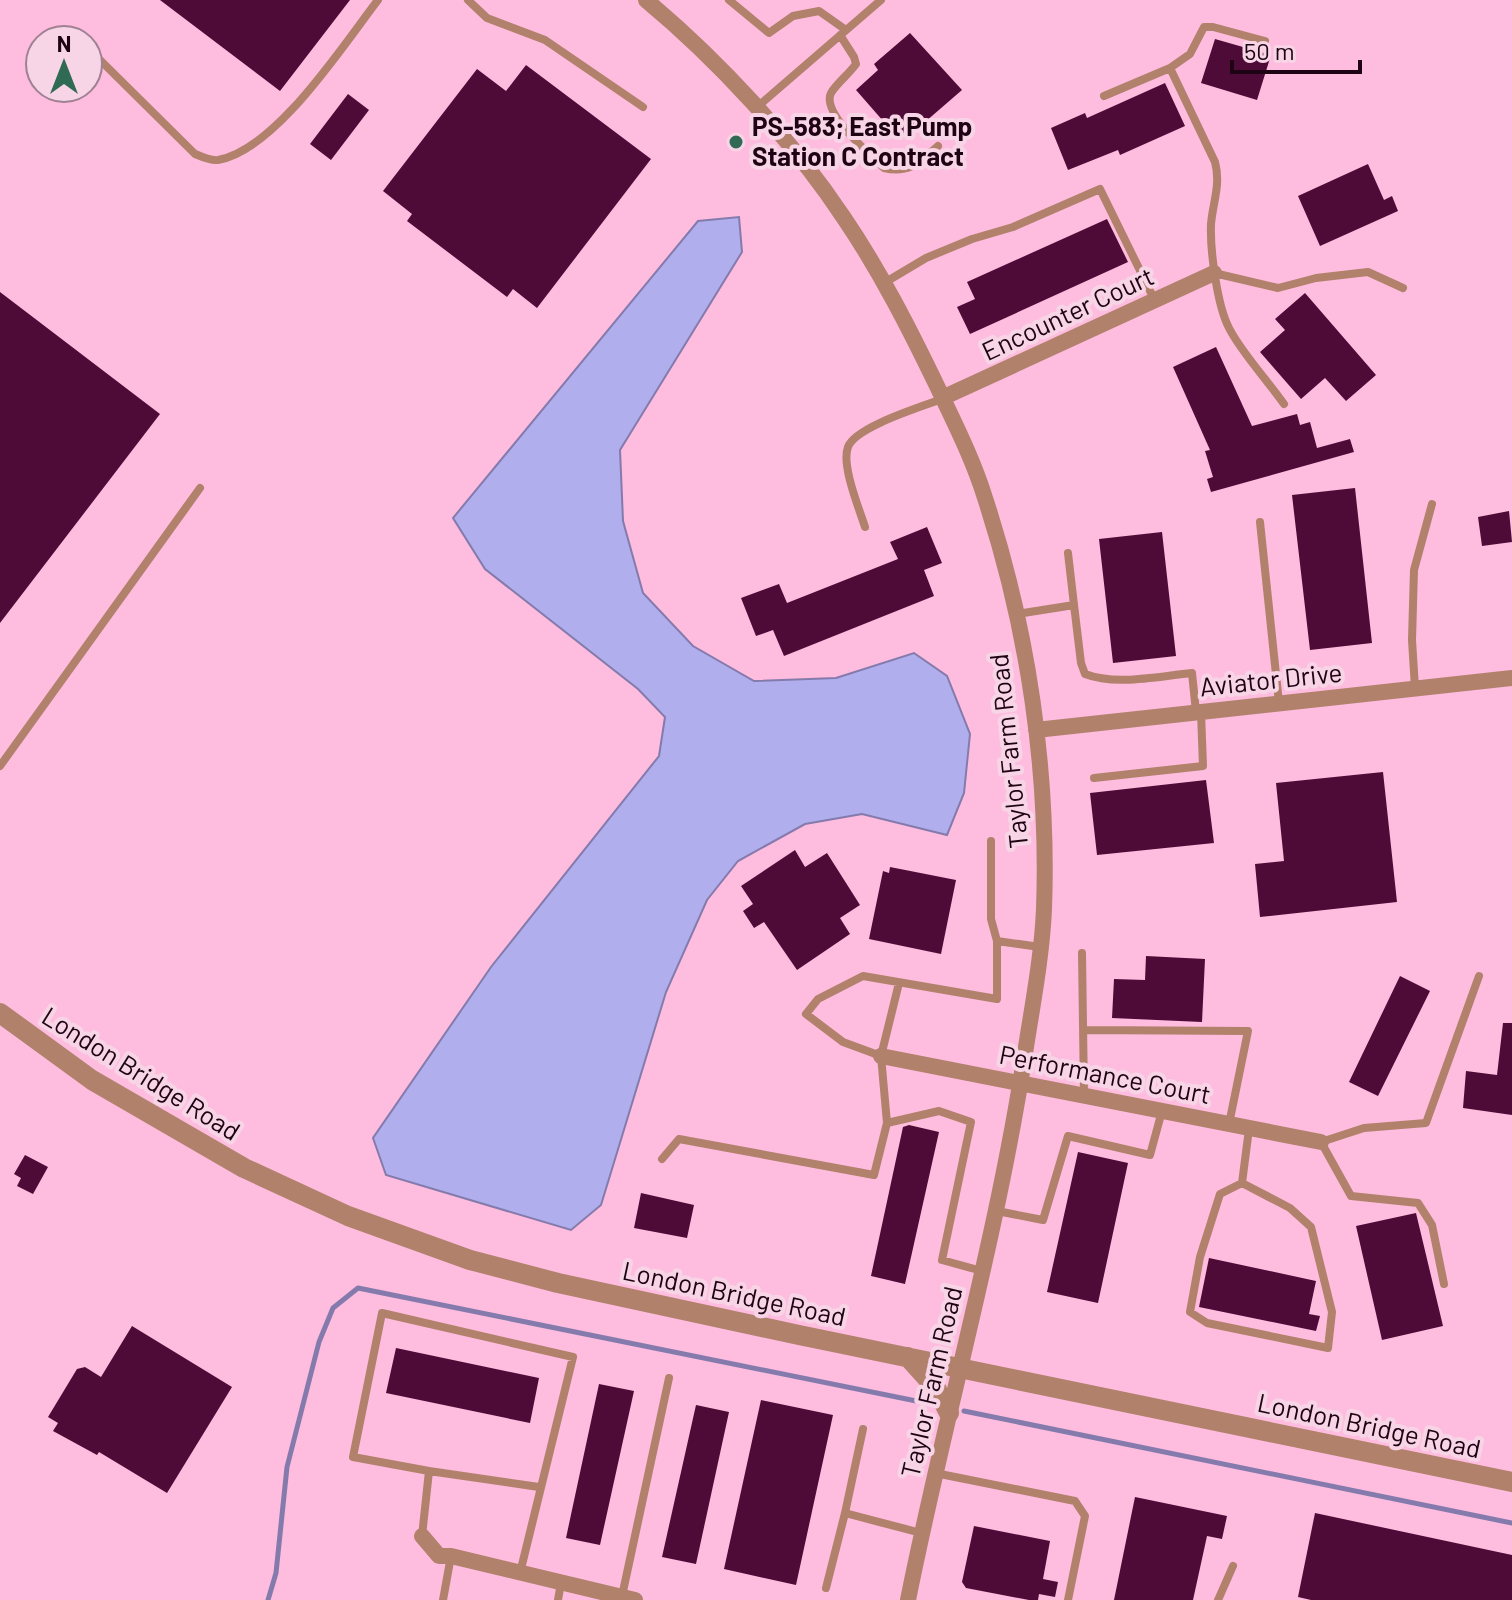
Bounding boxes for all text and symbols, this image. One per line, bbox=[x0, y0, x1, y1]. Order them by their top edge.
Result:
north arrow bbox=[24, 24, 104, 104]
scale bar bbox=[1232, 24, 1360, 74]
text: N bbox=[57, 30, 71, 56]
text: 50 m bbox=[1244, 36, 1295, 65]
place label: PS-583; East Pump Station C Contract bbox=[752, 110, 972, 171]
marker: PS-583; East Pump Station C Contract bbox=[727, 133, 745, 151]
street label: Encounter Court bbox=[977, 259, 1158, 366]
street label: Taylor Farm Road bbox=[982, 652, 1033, 850]
street label: Aviator Drive bbox=[1198, 656, 1344, 701]
street label: London Bridge Road bbox=[37, 999, 246, 1146]
street label: Performance Court bbox=[997, 1038, 1214, 1109]
street label: London Bridge Road bbox=[620, 1254, 849, 1331]
street label: Taylor Farm Road bbox=[893, 1283, 968, 1480]
street label: London Bridge Road bbox=[1255, 1386, 1484, 1463]

